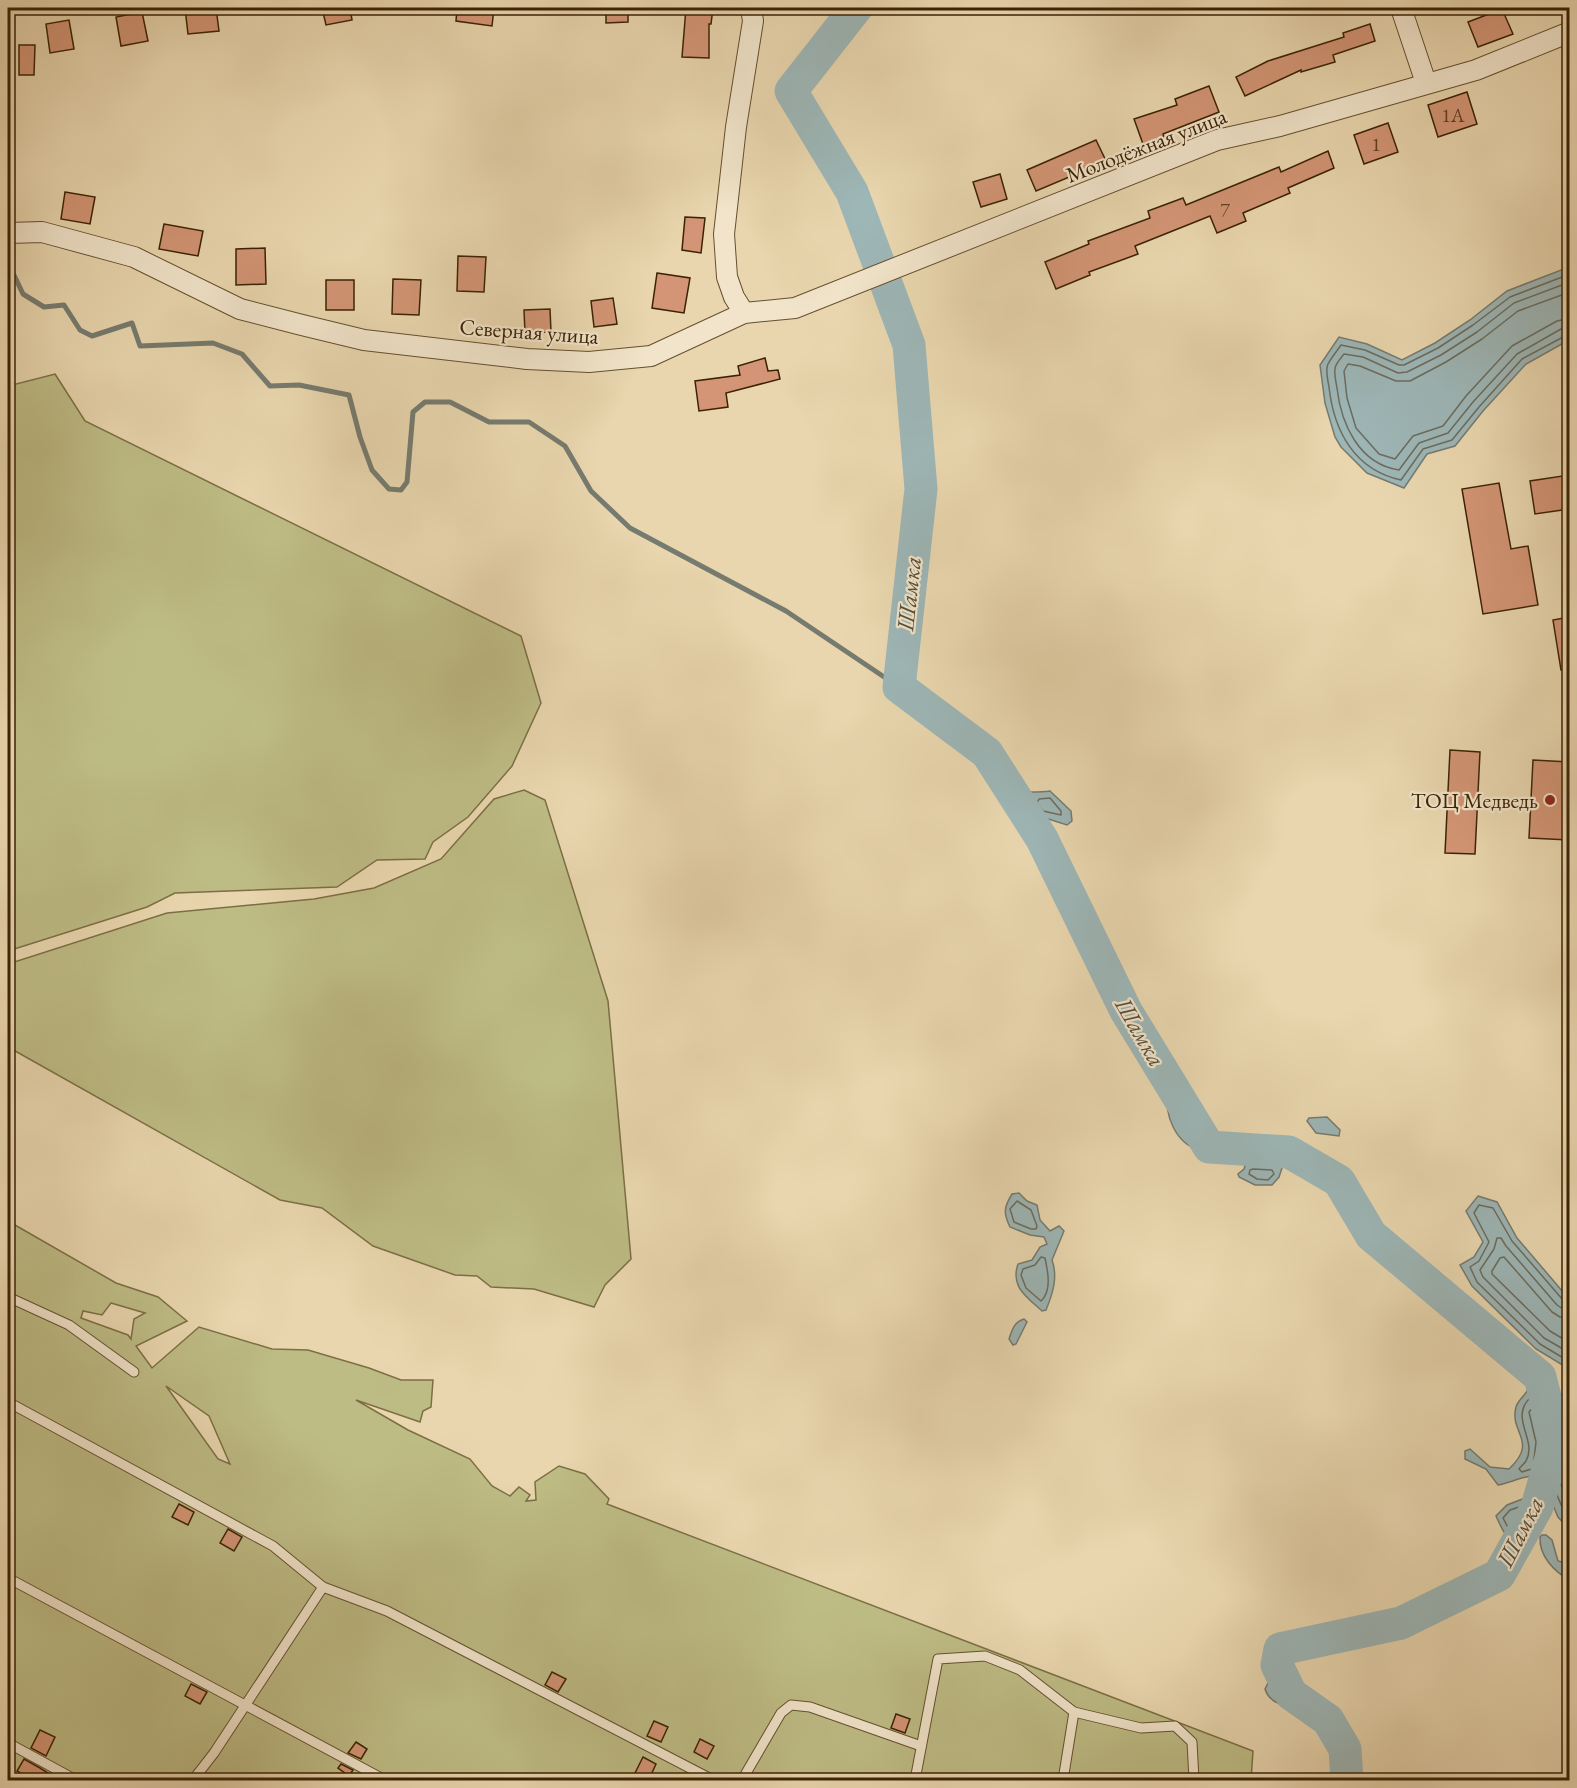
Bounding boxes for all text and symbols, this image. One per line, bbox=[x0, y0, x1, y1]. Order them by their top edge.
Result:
street label: Молодёжная улица bbox=[1062, 101, 1231, 189]
house number: 1А bbox=[1441, 102, 1465, 128]
house number: 1 bbox=[1371, 131, 1381, 157]
house number: 7 bbox=[1220, 197, 1230, 223]
street label: Северная улица bbox=[458, 312, 600, 351]
water label: Шамка bbox=[889, 555, 928, 634]
place label: ТОЦ Медведь bbox=[1411, 786, 1538, 815]
marker: ТОЦ Медведь bbox=[1543, 793, 1557, 807]
water label: Шамка bbox=[1108, 991, 1173, 1072]
water label: Шамка bbox=[1488, 1491, 1550, 1573]

